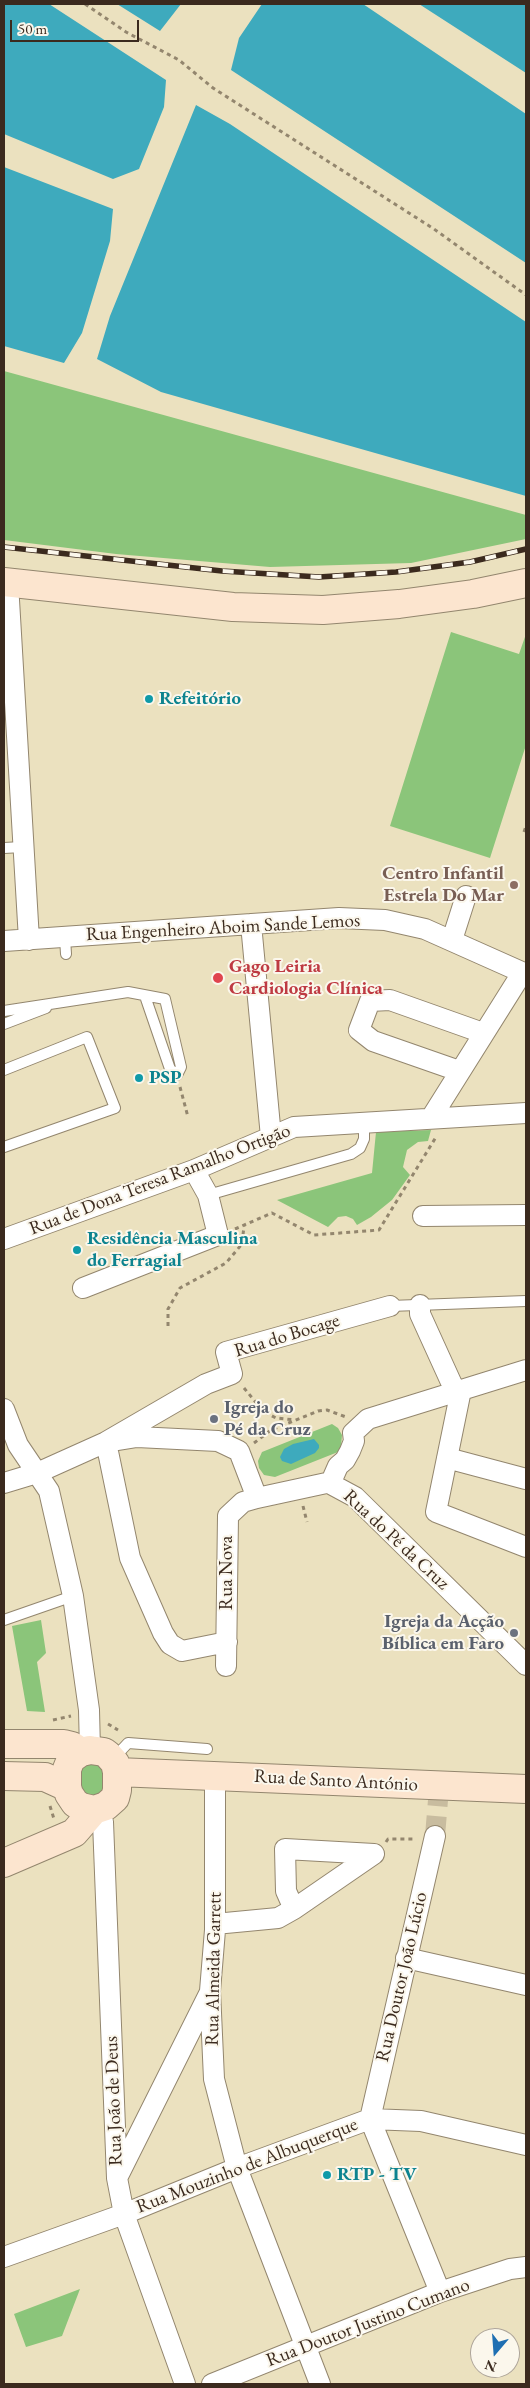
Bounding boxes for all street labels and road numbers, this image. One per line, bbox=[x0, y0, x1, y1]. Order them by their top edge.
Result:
street label: Rua Engenheiro Aboim Sande Lemos bbox=[85, 909, 361, 947]
street label: Rua de Dona Teresa Ramalho Ortigão bbox=[26, 1120, 294, 1240]
street label: Rua do Bocage bbox=[232, 1309, 342, 1363]
street label: Rua do Pé da Cruz bbox=[338, 1485, 454, 1595]
street label: Rua Nova bbox=[216, 1536, 238, 1610]
street label: Rua de Santo António bbox=[254, 1765, 418, 1797]
street label: Rua Doutor João Lúcio bbox=[371, 1890, 433, 2064]
street label: Rua Almeida Garrett bbox=[201, 1892, 227, 2046]
street label: Rua João de Deus bbox=[100, 2036, 128, 2166]
street label: Rua Mouzinho de Albuquerque bbox=[133, 2113, 361, 2219]
street label: Rua Doutor Justino Cumano bbox=[263, 2274, 473, 2372]

